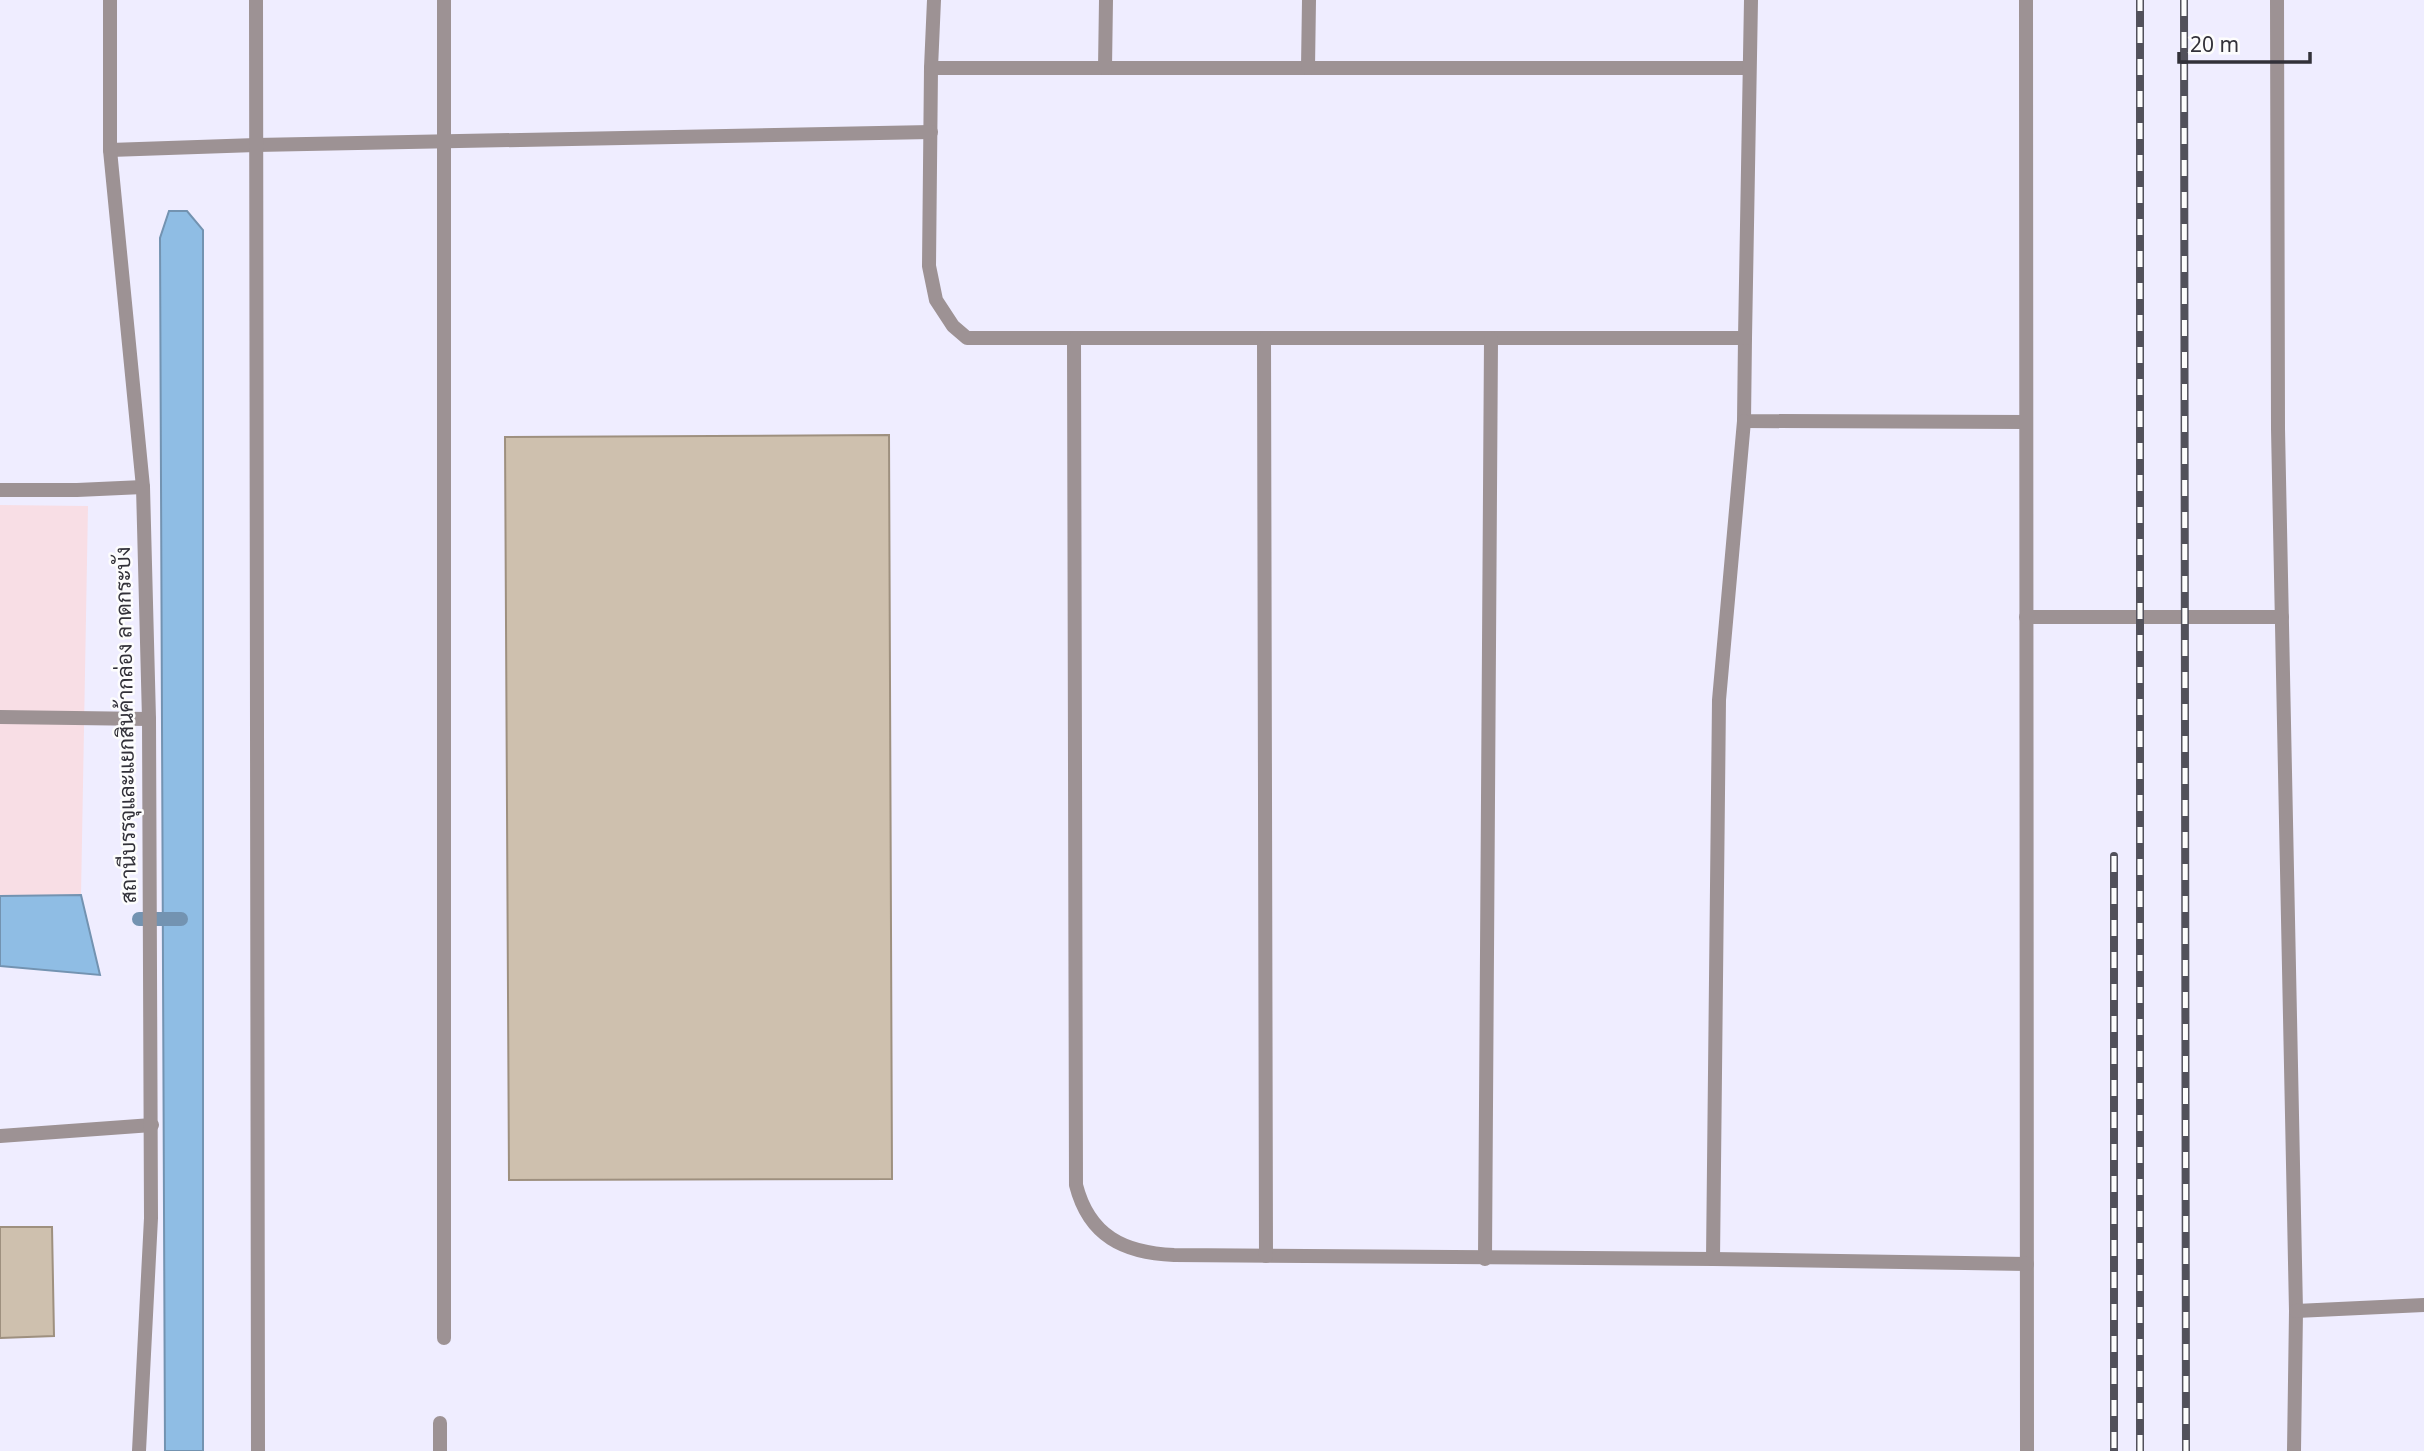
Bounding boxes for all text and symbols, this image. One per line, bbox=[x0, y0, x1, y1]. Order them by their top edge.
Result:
scale bar bbox=[2179, 21, 2310, 65]
text: 20 m bbox=[2190, 30, 2239, 58]
street label: สถานีบรรจุและแยกสินค้ากล่อง ลาดกระบัง bbox=[108, 546, 143, 904]

